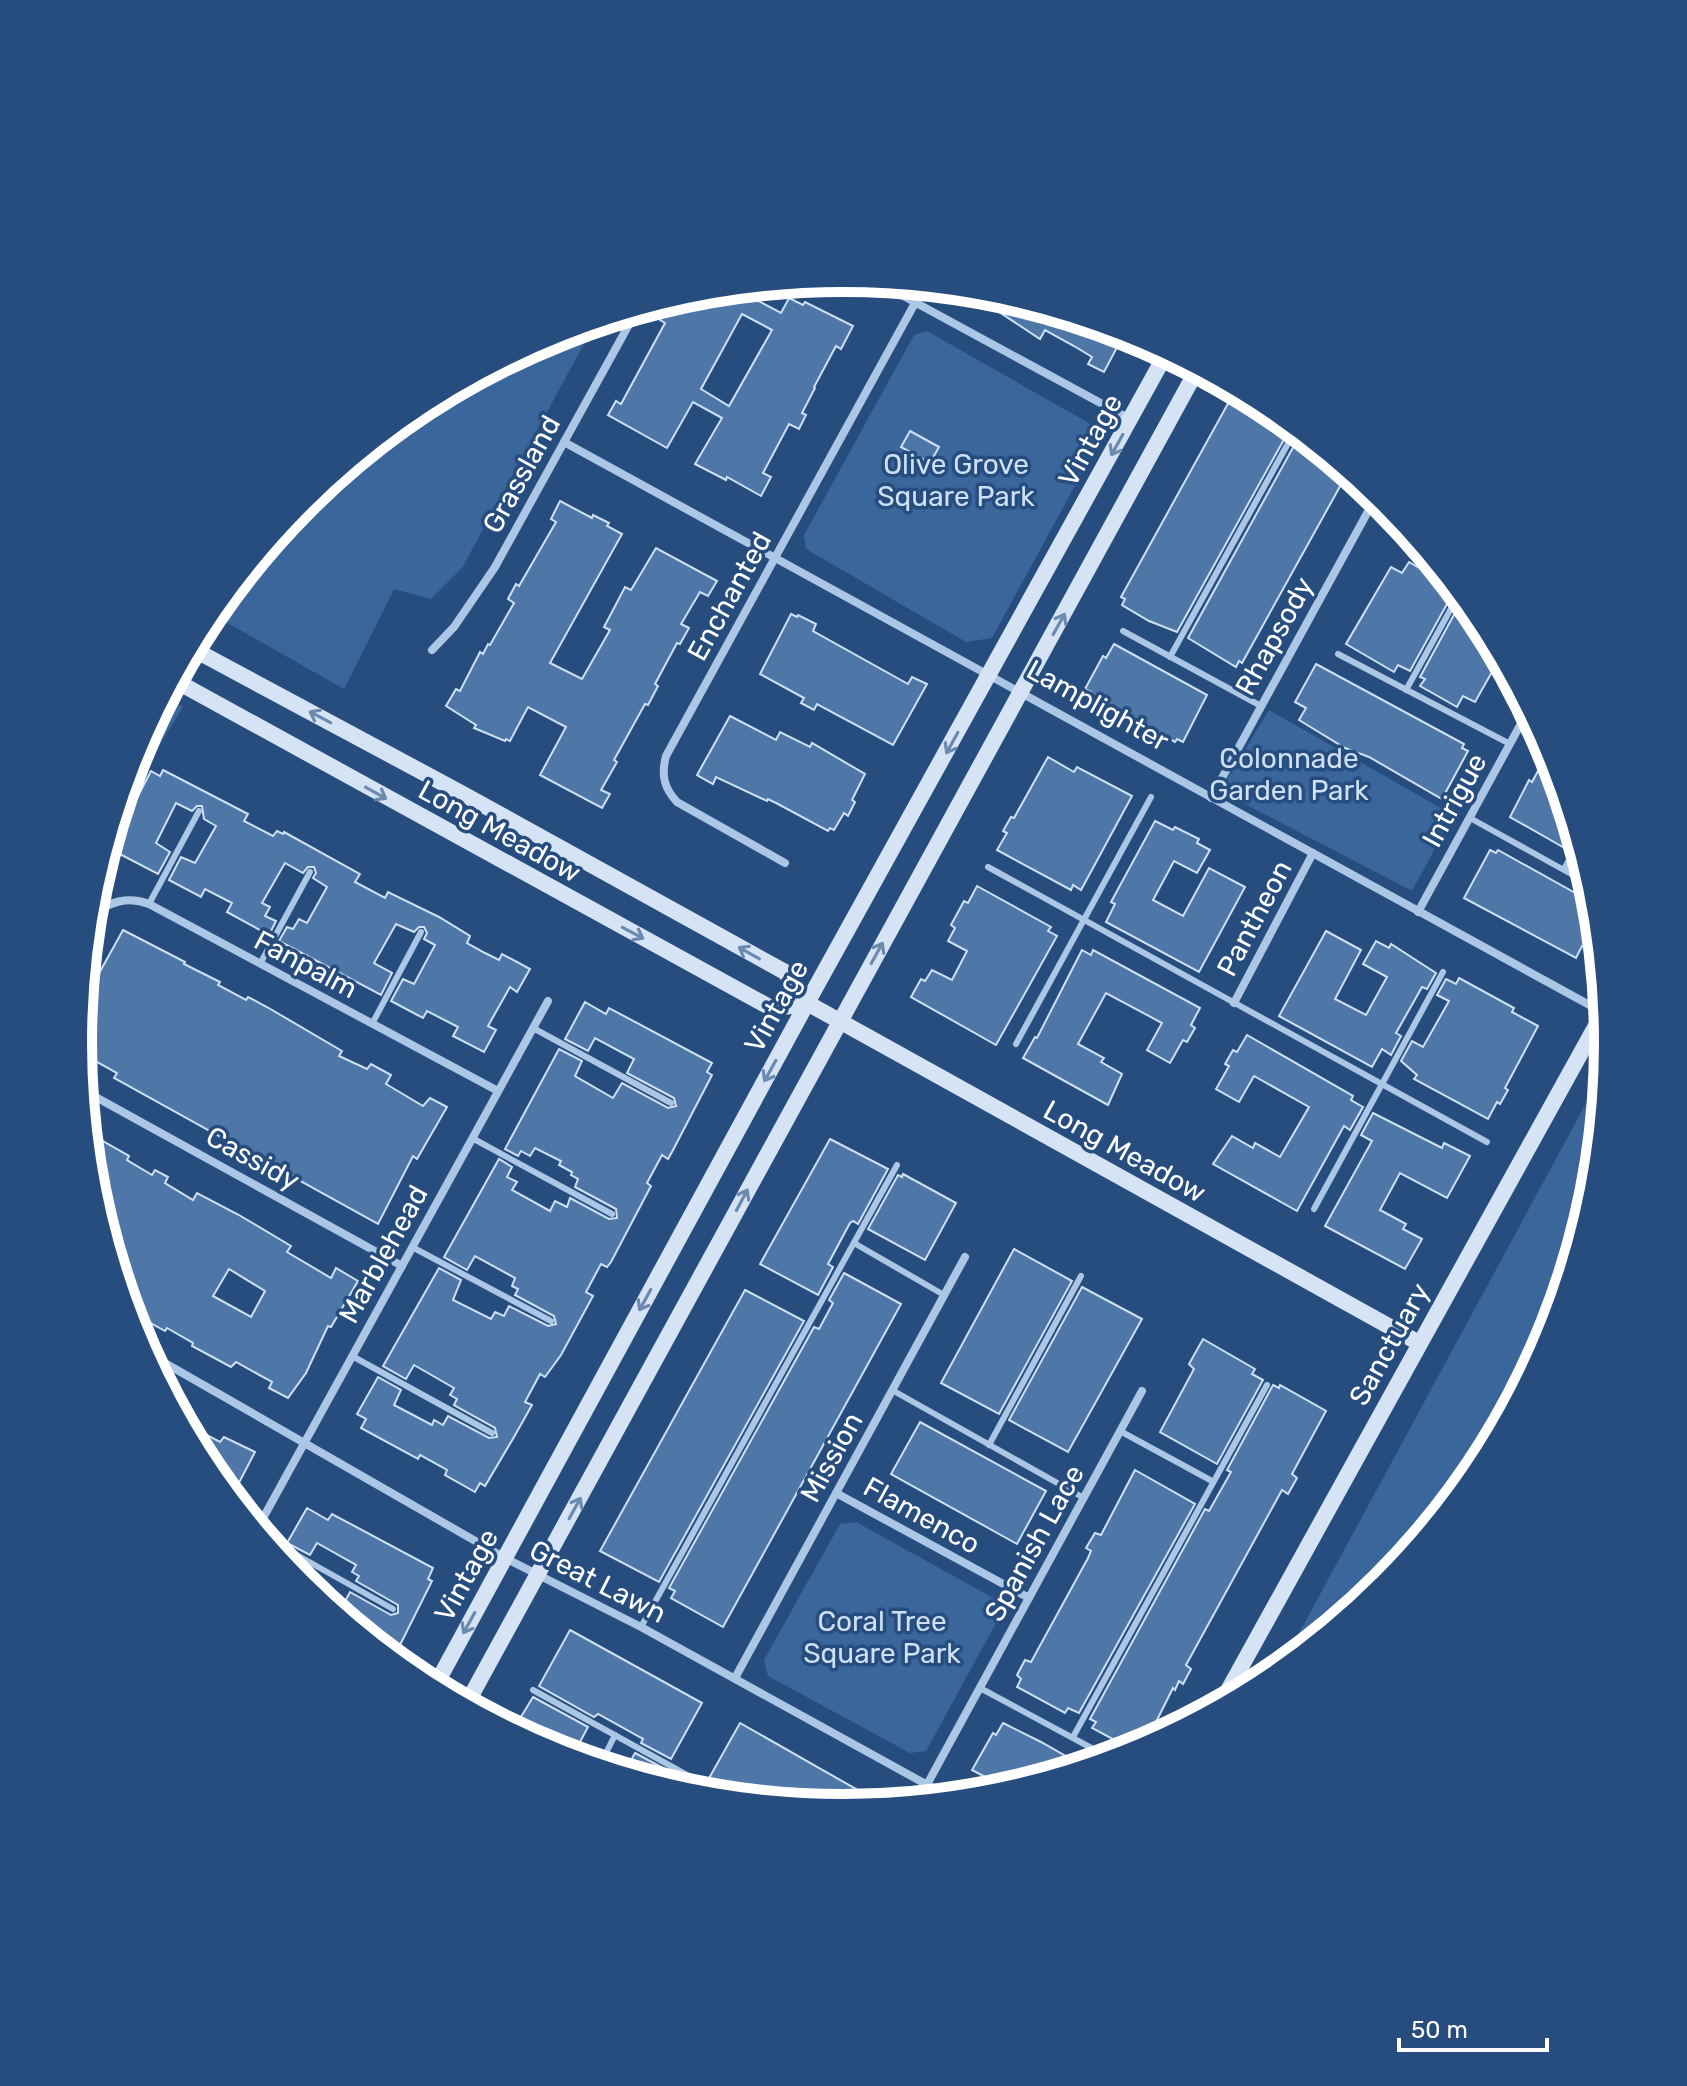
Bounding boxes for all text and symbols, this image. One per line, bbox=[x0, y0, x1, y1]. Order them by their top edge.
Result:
street label: Vintage bbox=[1052, 388, 1129, 492]
street label: Grassland bbox=[476, 410, 567, 539]
one-way arrow bbox=[1108, 433, 1124, 457]
park label: Olive Grove Square Park bbox=[877, 448, 1035, 513]
street label: Enchanted bbox=[681, 526, 778, 666]
street label: Rhapsody bbox=[1228, 571, 1320, 701]
one-way arrow bbox=[1052, 612, 1067, 636]
street label: Lamplighter bbox=[1021, 653, 1175, 758]
one-way arrow bbox=[309, 709, 333, 725]
one-way arrow bbox=[944, 731, 960, 754]
park label: Colonnade Garden Park bbox=[1209, 742, 1369, 807]
street label: Intrigue bbox=[1415, 748, 1494, 853]
street label: Long Meadow bbox=[413, 773, 587, 890]
one-way arrow bbox=[364, 785, 387, 801]
street label: Pantheon bbox=[1210, 855, 1299, 982]
street label: Fanpalm bbox=[249, 924, 363, 1005]
one-way arrow bbox=[621, 926, 645, 942]
one-way arrow bbox=[870, 942, 886, 965]
one-way arrow bbox=[738, 944, 762, 960]
street label: Vintage bbox=[738, 954, 815, 1058]
one-way arrow bbox=[761, 1059, 777, 1083]
street label: Long Meadow bbox=[1038, 1093, 1212, 1210]
street label: Cassidy bbox=[200, 1119, 305, 1197]
street label: Marblehead bbox=[332, 1180, 435, 1329]
one-way arrow bbox=[735, 1189, 751, 1213]
street label: Sanctuary bbox=[1342, 1277, 1437, 1411]
one-way arrow bbox=[637, 1287, 653, 1311]
street label: Mission bbox=[793, 1407, 869, 1508]
street label: Spanish Lace bbox=[978, 1459, 1091, 1627]
street label: Flamenco bbox=[858, 1470, 986, 1561]
one-way arrow bbox=[567, 1497, 583, 1520]
street label: Vintage bbox=[428, 1523, 505, 1627]
street label: Great Lawn bbox=[524, 1533, 672, 1630]
park label: Coral Tree Square Park bbox=[803, 1605, 961, 1670]
one-way arrow bbox=[461, 1611, 477, 1634]
scale bar bbox=[1399, 2002, 1547, 2052]
text: 50 m bbox=[1411, 2016, 1468, 2044]

